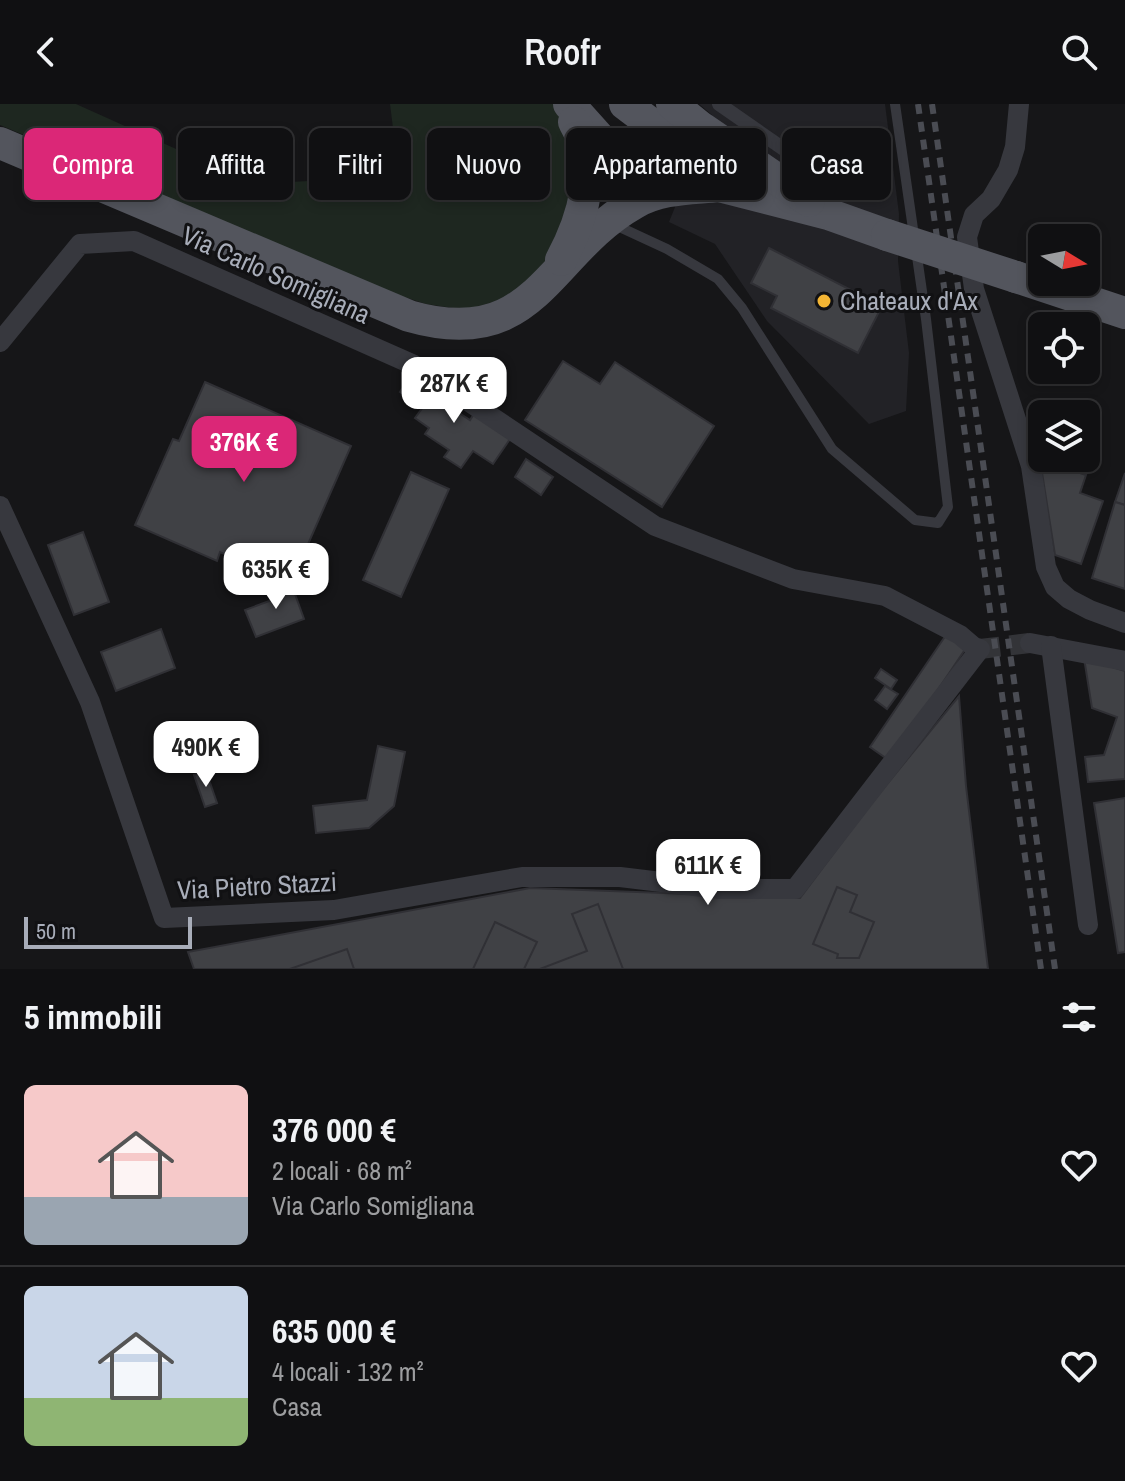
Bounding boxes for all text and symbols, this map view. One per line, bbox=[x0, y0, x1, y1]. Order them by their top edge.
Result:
text: Roofr bbox=[524, 28, 601, 76]
icon: back bbox=[24, 30, 68, 74]
icon: search bbox=[1057, 30, 1101, 74]
chip: Compra bbox=[24, 128, 162, 200]
chip: Affitta bbox=[178, 128, 293, 200]
chip: Filtri bbox=[309, 128, 411, 200]
chip: Nuovo bbox=[427, 128, 550, 200]
chip: Appartamento bbox=[566, 128, 766, 200]
chip: Casa bbox=[782, 128, 891, 200]
street label: Via Carlo Somigliana bbox=[177, 217, 376, 332]
north arrow bbox=[1028, 224, 1100, 296]
map controls bbox=[1028, 224, 1100, 472]
place label: Chateaux d'Ax bbox=[840, 283, 978, 318]
marker: Chateaux d'Ax bbox=[815, 292, 833, 310]
button: locate bbox=[1028, 312, 1100, 384]
pin: 287K € bbox=[389, 357, 519, 425]
text: 287K € bbox=[420, 365, 488, 400]
button: layers bbox=[1028, 400, 1100, 472]
pin: 376K € bbox=[179, 416, 309, 484]
text: 376K € bbox=[210, 424, 278, 459]
pin: 635K € bbox=[211, 543, 341, 611]
text: 635K € bbox=[242, 551, 310, 586]
pin: 490K € bbox=[141, 721, 271, 789]
text: 490K € bbox=[172, 729, 240, 764]
pin: 611K € bbox=[643, 839, 773, 907]
text: 611K € bbox=[674, 847, 742, 882]
street label: Via Pietro Stazzi bbox=[176, 864, 338, 907]
scale bar bbox=[24, 913, 192, 949]
text: 50 m bbox=[36, 916, 76, 946]
text: 5 immobili bbox=[24, 994, 162, 1040]
icon: filters bbox=[1057, 995, 1101, 1039]
text: 376 000 € bbox=[272, 1107, 396, 1153]
icon: home bbox=[88, 1117, 184, 1213]
icon: heart bbox=[1057, 1143, 1101, 1187]
text: 2 locali · 68 m² bbox=[272, 1153, 412, 1188]
text: Via Carlo Somigliana bbox=[272, 1188, 474, 1223]
text: 635 000 € bbox=[272, 1308, 396, 1354]
icon: home bbox=[88, 1318, 184, 1414]
icon: heart bbox=[1057, 1344, 1101, 1388]
text: 4 locali · 132 m² bbox=[272, 1354, 424, 1389]
text: Casa bbox=[272, 1389, 322, 1424]

